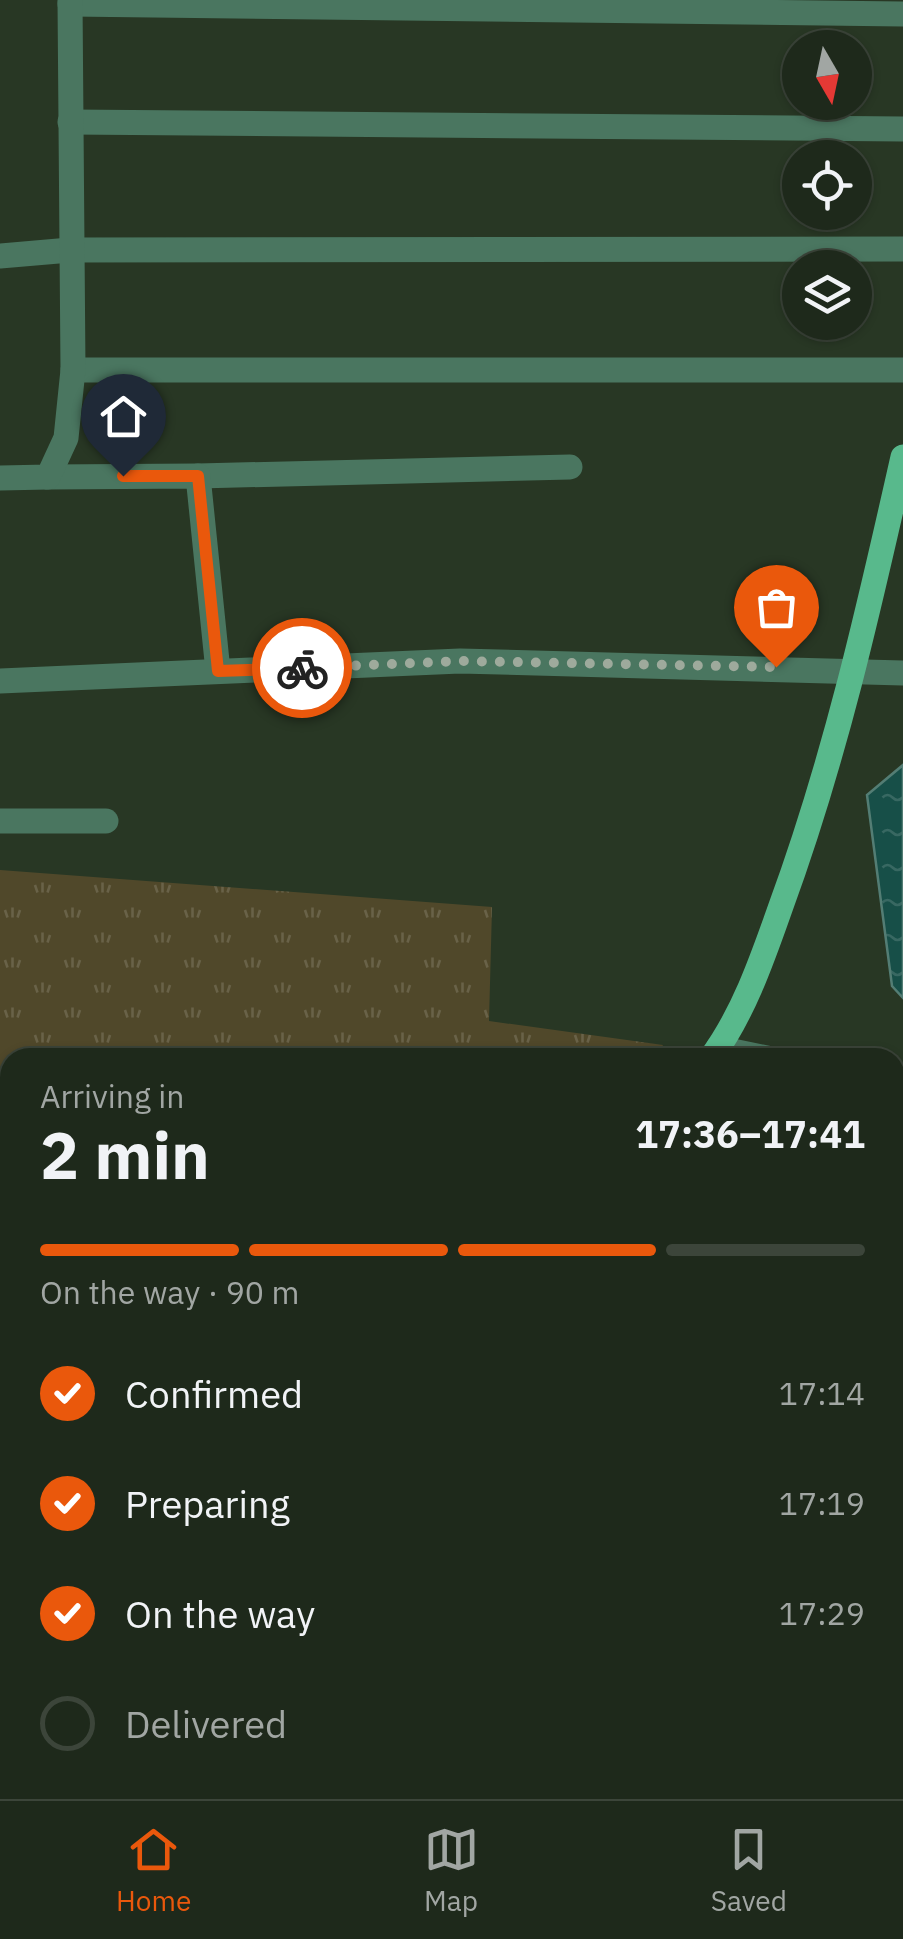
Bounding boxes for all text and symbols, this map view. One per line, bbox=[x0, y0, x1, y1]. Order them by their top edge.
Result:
north arrow bbox=[782, 30, 872, 120]
map controls bbox=[782, 30, 872, 340]
button: locate bbox=[782, 140, 872, 230]
button: layers bbox=[782, 250, 872, 340]
pin bbox=[81, 374, 166, 477]
icon: home bbox=[96, 389, 151, 444]
pin bbox=[734, 565, 819, 668]
icon: bag bbox=[749, 580, 804, 635]
courier bbox=[252, 618, 352, 718]
icon: bike bbox=[275, 641, 330, 696]
text: Arriving in bbox=[40, 1075, 185, 1117]
text: 17:36–17:41 bbox=[635, 1109, 865, 1158]
text: 2 min bbox=[40, 1112, 210, 1197]
text: On the way · 90 m bbox=[40, 1271, 300, 1313]
icon: check bbox=[40, 1366, 95, 1421]
text: Confirmed bbox=[125, 1369, 303, 1418]
text: 17:14 bbox=[779, 1372, 865, 1414]
icon: check bbox=[40, 1476, 95, 1531]
text: Preparing bbox=[125, 1479, 290, 1528]
text: 17:19 bbox=[779, 1482, 865, 1524]
icon: check bbox=[40, 1586, 95, 1641]
text: On the way bbox=[125, 1589, 315, 1638]
text: 17:29 bbox=[779, 1592, 865, 1634]
text: Delivered bbox=[125, 1699, 287, 1748]
tab: Home bbox=[116, 1822, 191, 1919]
tab: Map bbox=[424, 1822, 479, 1919]
tab: Saved bbox=[711, 1822, 787, 1919]

